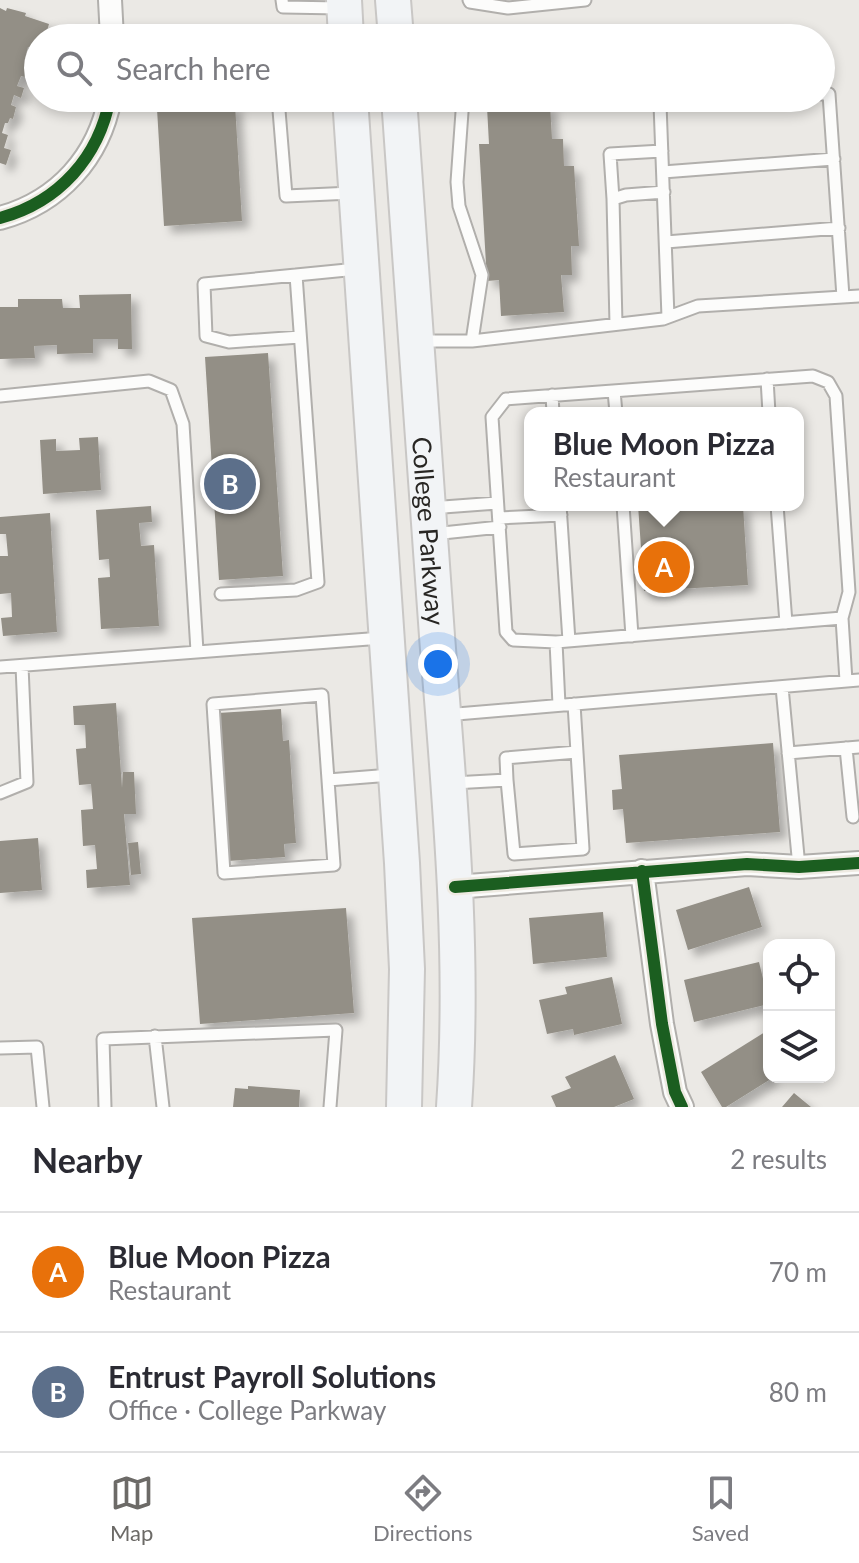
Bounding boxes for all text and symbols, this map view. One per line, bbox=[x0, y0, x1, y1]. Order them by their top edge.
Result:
search box bbox=[24, 24, 835, 112]
icon: search bbox=[52, 46, 96, 90]
text: Search here bbox=[116, 50, 271, 86]
popup bbox=[524, 407, 804, 511]
text: Blue Moon Pizza bbox=[553, 425, 775, 461]
street label: College Parkway bbox=[406, 436, 452, 627]
pin: B bbox=[204, 454, 256, 514]
text: Restaurant bbox=[553, 461, 676, 493]
pin: A bbox=[638, 537, 690, 597]
your location bbox=[418, 644, 458, 684]
map controls bbox=[763, 939, 835, 1083]
button: locate bbox=[763, 939, 835, 1011]
button: layers bbox=[763, 1011, 835, 1083]
text: Nearby bbox=[32, 1139, 143, 1180]
text: 2 results bbox=[730, 1143, 827, 1175]
text: Blue Moon Pizza bbox=[108, 1238, 331, 1274]
text: A bbox=[49, 1256, 67, 1288]
text: 70 m bbox=[769, 1256, 827, 1288]
text: Restaurant bbox=[108, 1274, 231, 1306]
text: Entrust Payroll Solutions bbox=[108, 1358, 436, 1394]
text: B bbox=[49, 1376, 67, 1408]
text: 80 m bbox=[769, 1376, 827, 1408]
text: Office · College Parkway bbox=[108, 1394, 386, 1426]
tab: Map bbox=[110, 1471, 154, 1546]
tab: Directions bbox=[373, 1471, 472, 1546]
tab: Saved bbox=[692, 1471, 749, 1546]

